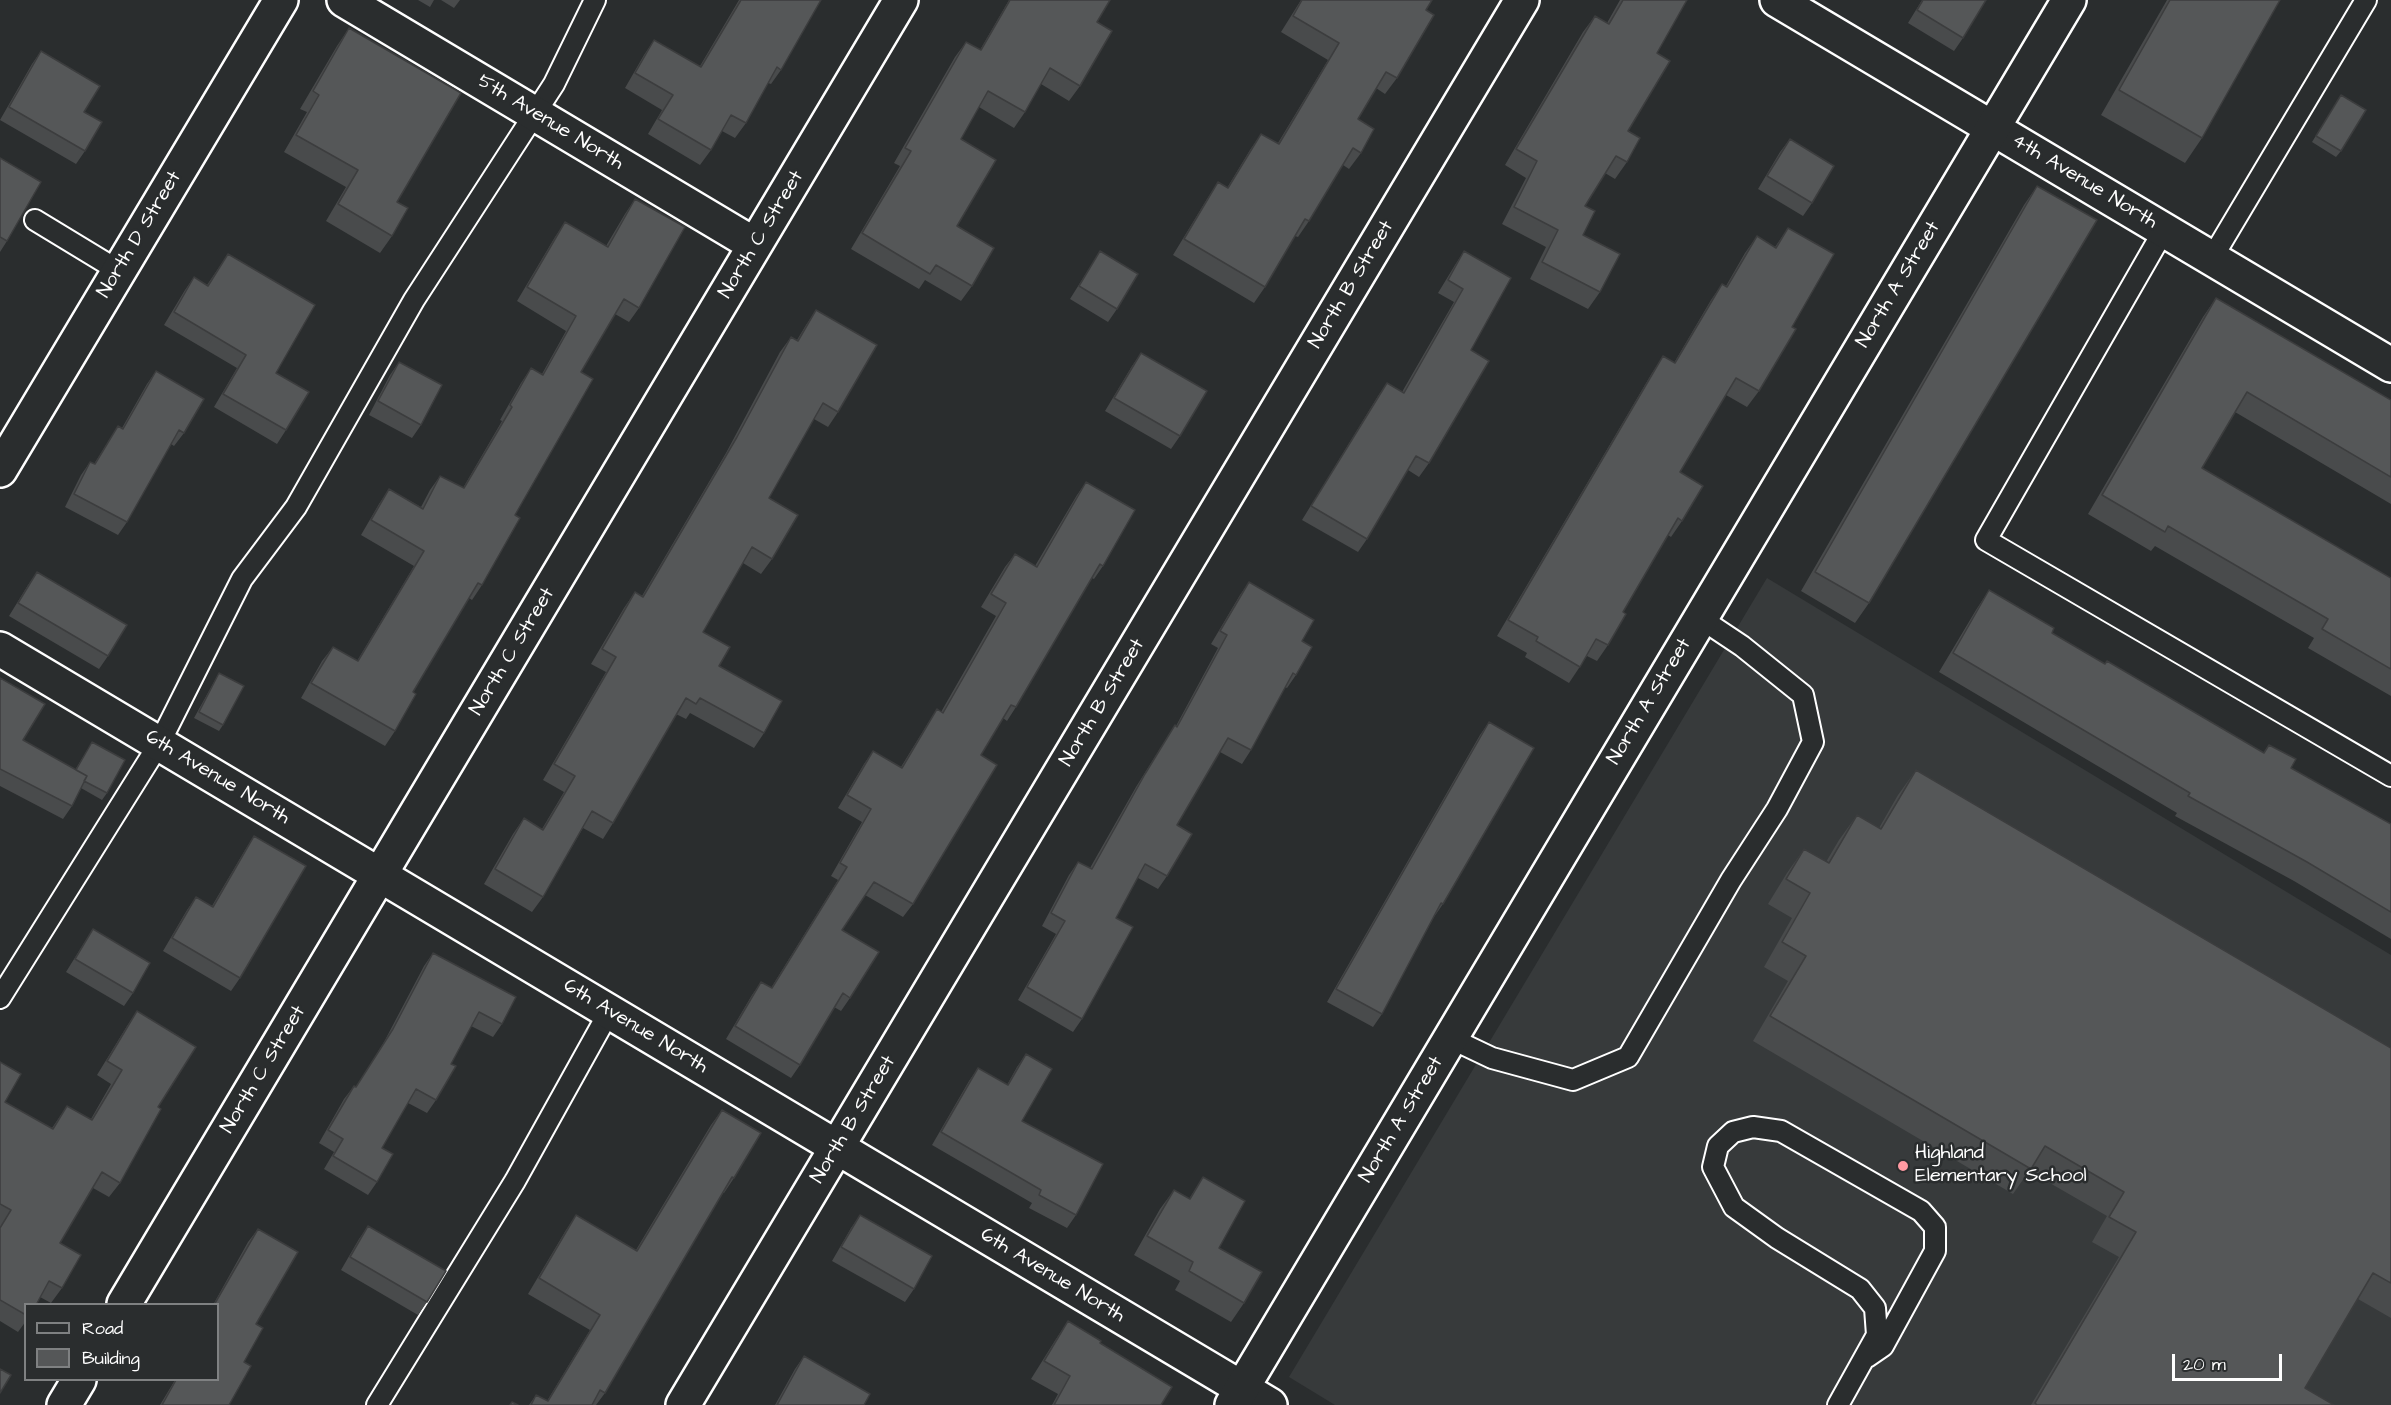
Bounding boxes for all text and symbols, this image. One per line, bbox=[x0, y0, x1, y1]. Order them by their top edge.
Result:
street label: 5th Avenue North bbox=[473, 70, 627, 176]
street label: 4th Avenue North bbox=[2007, 129, 2161, 235]
street label: North D Street bbox=[93, 167, 187, 303]
street label: North C Street bbox=[714, 167, 810, 303]
street label: North B Street bbox=[1304, 217, 1400, 353]
street label: North A Street bbox=[1852, 217, 1946, 353]
street label: North C Street bbox=[465, 584, 561, 720]
street label: North A Street bbox=[1603, 634, 1697, 770]
street label: North B Street bbox=[1055, 635, 1151, 771]
street label: 6th Avenue North bbox=[140, 725, 294, 831]
street label: 6th Avenue North bbox=[558, 974, 712, 1080]
street label: North C Street bbox=[216, 1002, 312, 1138]
street label: North B Street bbox=[806, 1052, 902, 1188]
street label: North A Street bbox=[1355, 1052, 1449, 1188]
place label: Highland Elementary School bbox=[1915, 1142, 2087, 1189]
marker: Highland Elementary School bbox=[1896, 1159, 1910, 1173]
street label: 6th Avenue North bbox=[975, 1223, 1129, 1329]
legend bbox=[24, 1303, 219, 1381]
text: Road bbox=[82, 1316, 123, 1341]
scale bar bbox=[2175, 1342, 2284, 1380]
text: Building bbox=[82, 1346, 140, 1371]
text: 20 m bbox=[2183, 1352, 2226, 1377]

